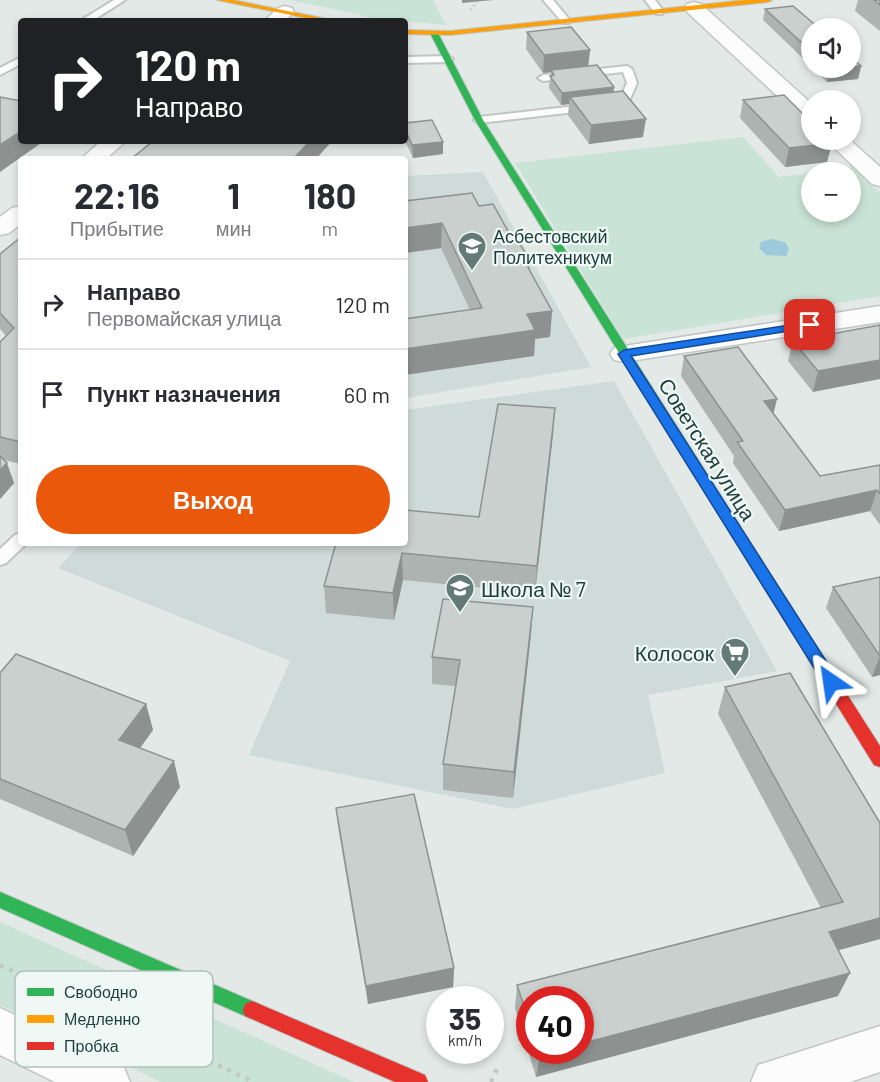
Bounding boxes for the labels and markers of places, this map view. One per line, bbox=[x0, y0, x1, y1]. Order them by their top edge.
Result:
place label: Асбестовский Политехникум bbox=[493, 225, 612, 268]
school or university icon: Асбестовский Политехникум bbox=[456, 230, 488, 272]
pin bbox=[784, 299, 835, 350]
school or university icon: Школа № 7 bbox=[444, 572, 476, 614]
place label: Школа № 7 bbox=[481, 576, 586, 601]
supermarket icon: Колосок bbox=[719, 636, 751, 678]
place label: Колосок bbox=[635, 640, 715, 665]

